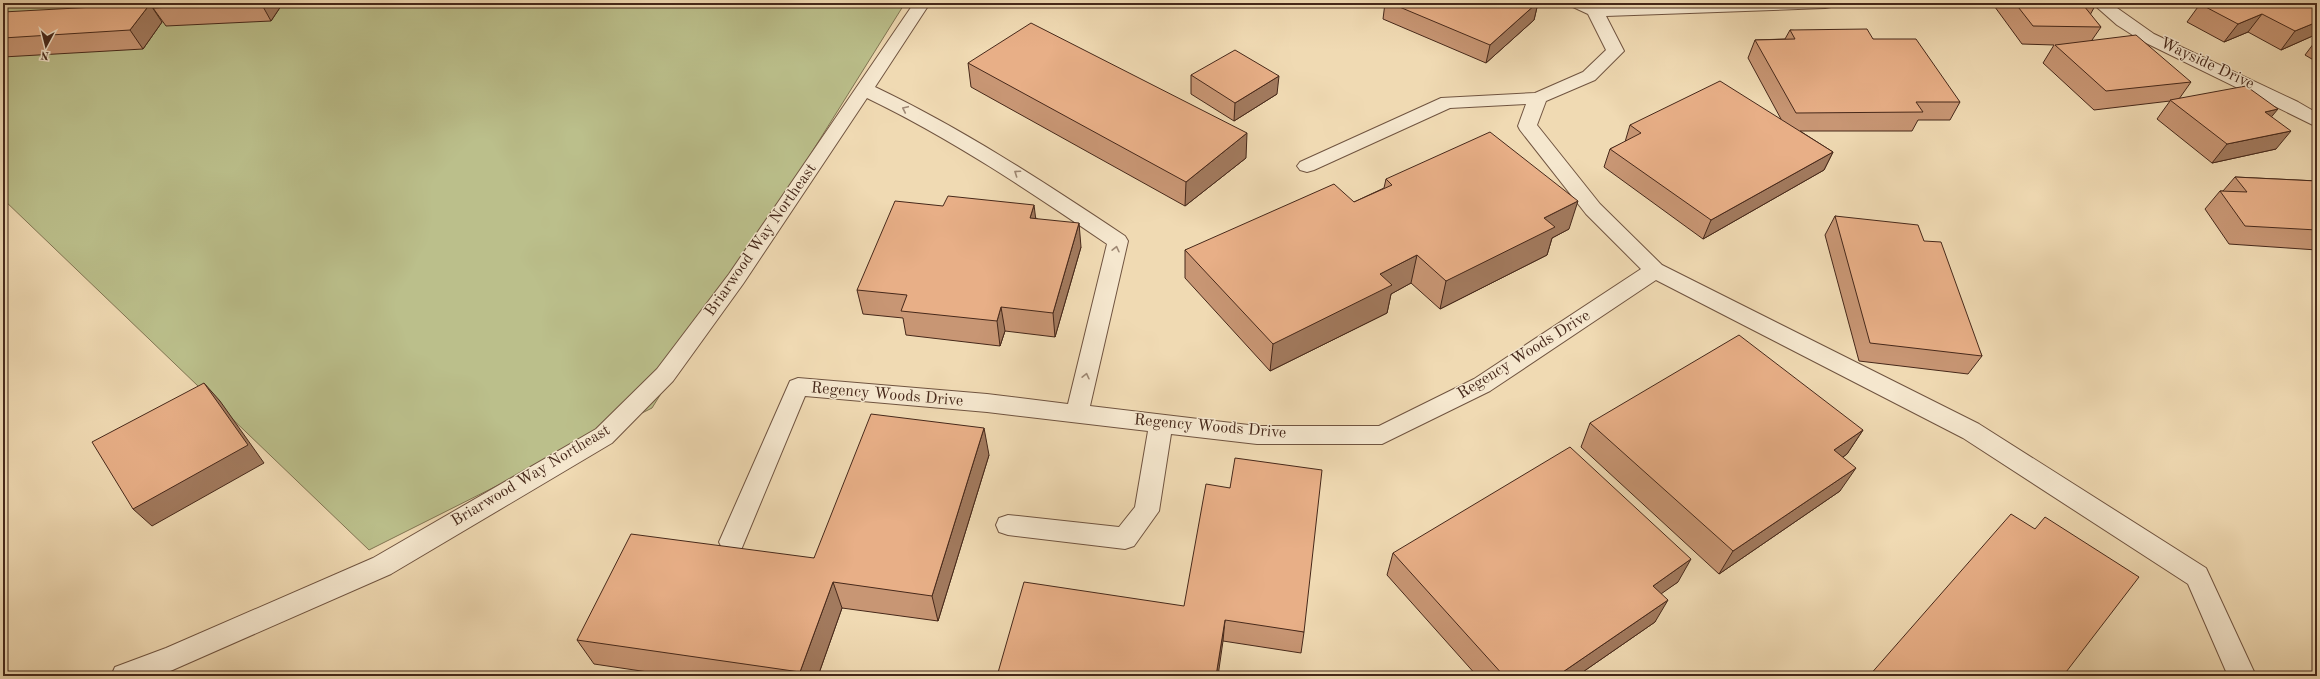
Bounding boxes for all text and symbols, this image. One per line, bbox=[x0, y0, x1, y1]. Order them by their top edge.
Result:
north arrow bbox=[26, 26, 66, 66]
street label: Wayside Drive bbox=[2157, 35, 2257, 93]
text: N bbox=[40, 48, 50, 60]
one-way arrow bbox=[901, 106, 909, 114]
street label: Briarwood Way Northeast bbox=[702, 161, 820, 319]
one-way arrow bbox=[1014, 171, 1021, 178]
one-way arrow bbox=[1111, 246, 1119, 253]
street label: Regency Woods Drive bbox=[1455, 308, 1593, 402]
one-way arrow bbox=[1081, 373, 1089, 379]
street label: Regency Woods Drive bbox=[810, 380, 964, 410]
street label: Regency Woods Drive bbox=[1133, 412, 1287, 442]
street label: Briarwood Way Northeast bbox=[449, 422, 613, 530]

